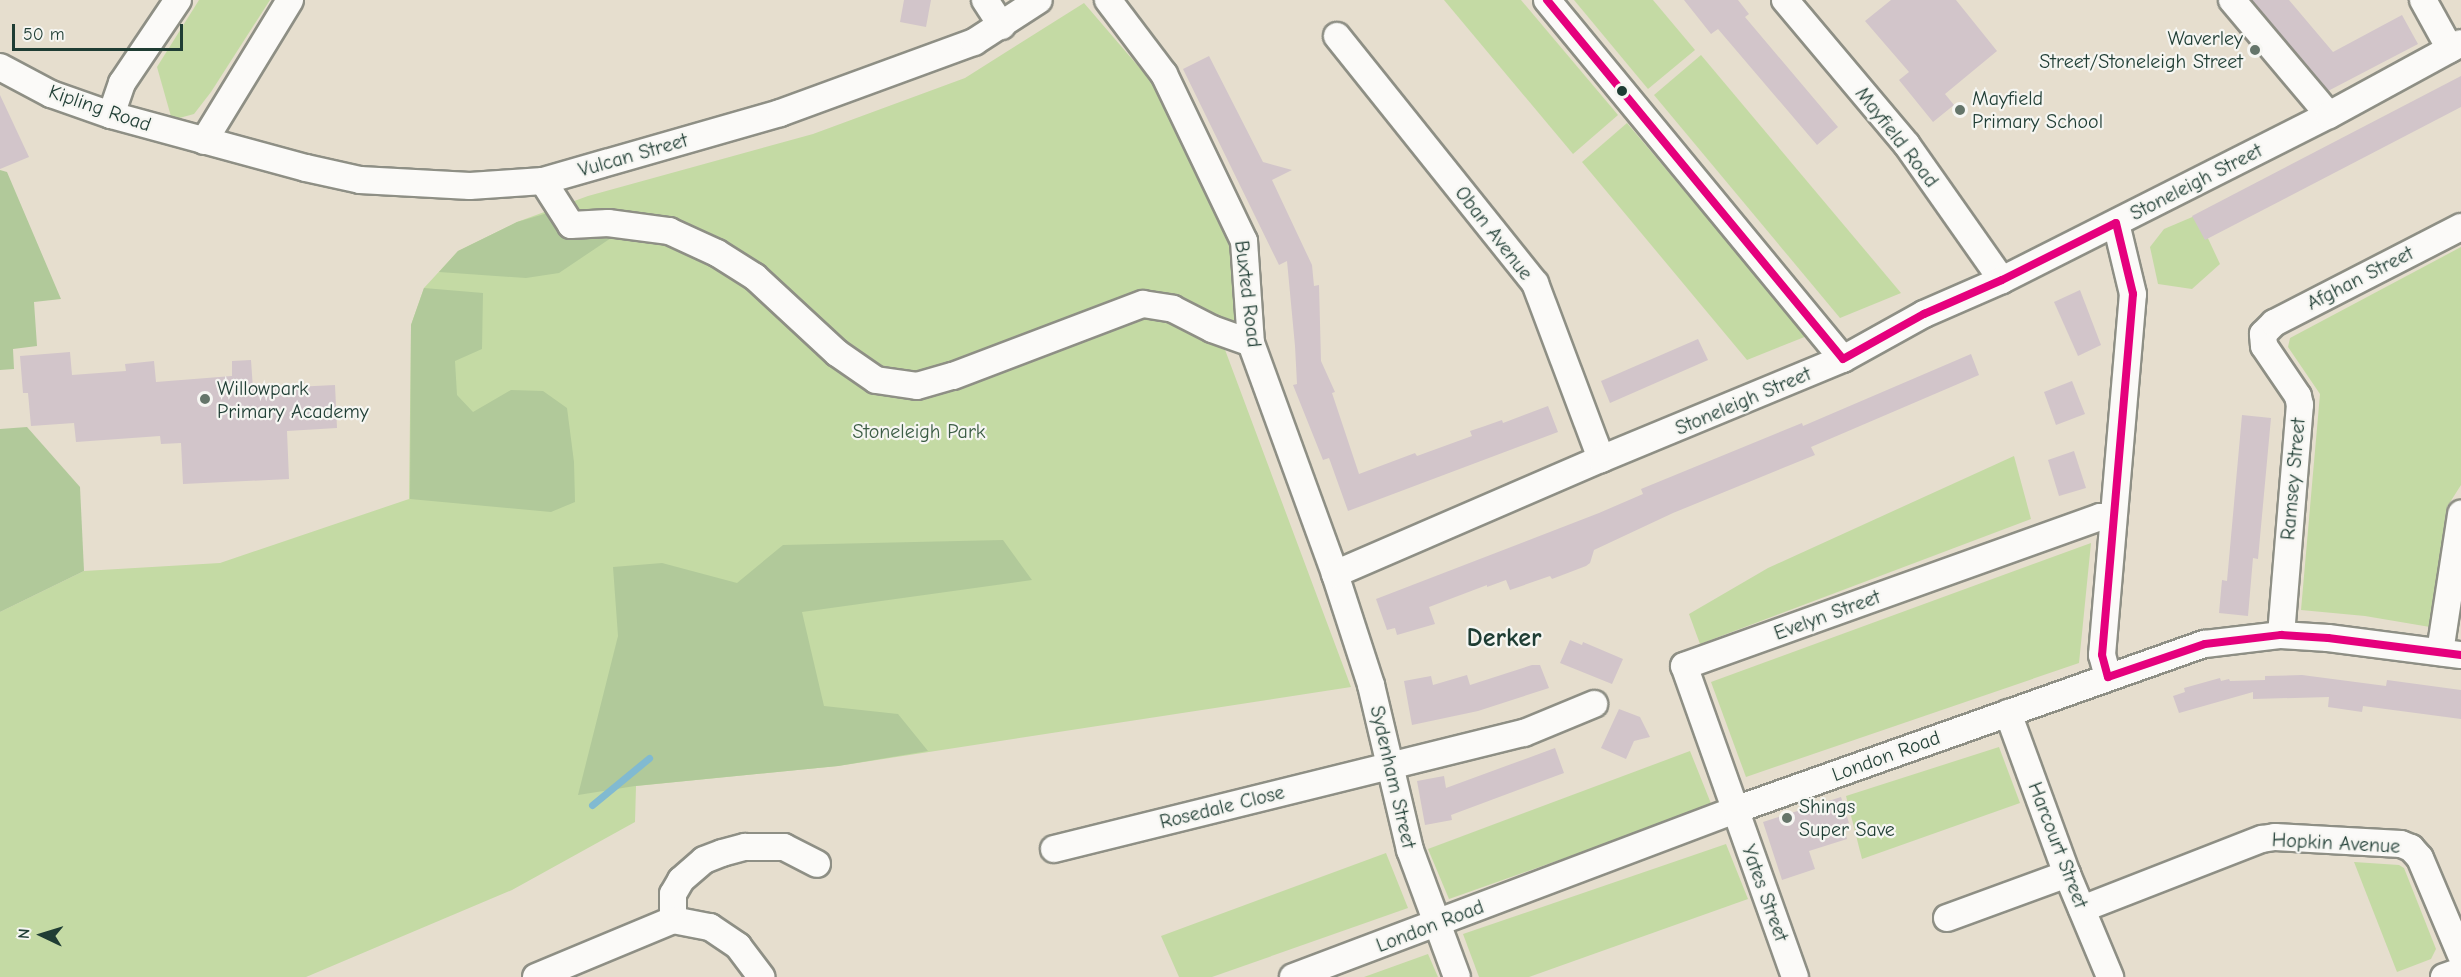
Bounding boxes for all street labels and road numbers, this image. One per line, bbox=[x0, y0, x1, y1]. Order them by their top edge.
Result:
street label: Kipling Road bbox=[46, 79, 154, 137]
street label: Mayfield Road bbox=[1850, 82, 1944, 192]
street label: Vulcan Street bbox=[576, 128, 690, 182]
street label: Stoneleigh Street bbox=[2126, 138, 2266, 226]
street label: Oban Avenue bbox=[1450, 181, 1538, 285]
street label: Buxted Road bbox=[1230, 239, 1266, 349]
street label: Afghan Street bbox=[2303, 241, 2417, 315]
street label: Stoneleigh Street bbox=[1672, 362, 1814, 440]
street label: Ramsey Street bbox=[2276, 417, 2310, 541]
street label: Evelyn Street bbox=[1771, 585, 1883, 645]
street label: Sydenham Street bbox=[1365, 703, 1421, 851]
street label: London Road bbox=[1829, 725, 1943, 787]
street label: Harcourt Street bbox=[2023, 779, 2093, 911]
street label: Rosedale Close bbox=[1157, 780, 1287, 834]
street label: Hopkin Avenue bbox=[2271, 828, 2401, 858]
street label: Yates Street bbox=[1736, 841, 1794, 945]
street label: London Road bbox=[1373, 894, 1487, 958]

